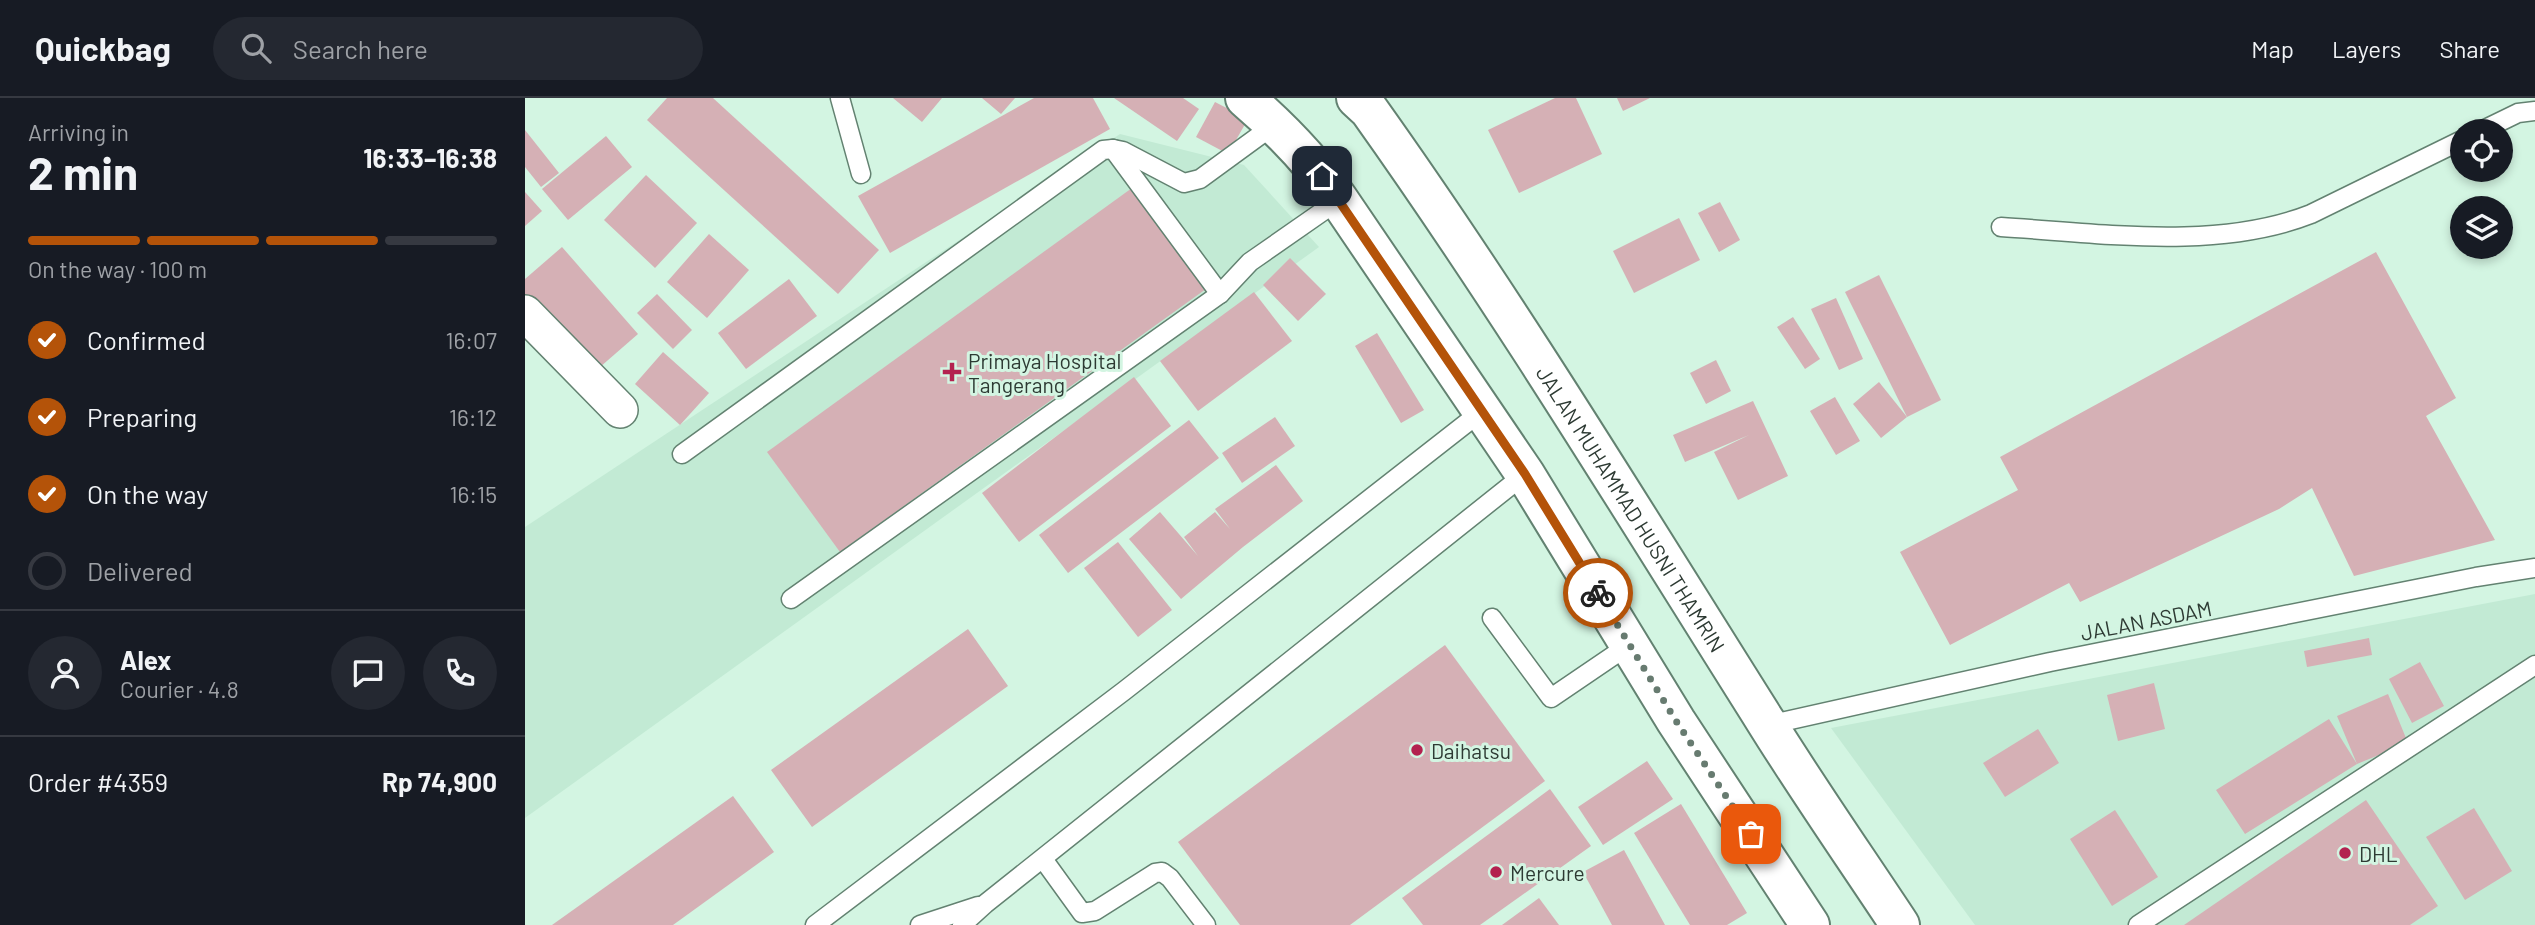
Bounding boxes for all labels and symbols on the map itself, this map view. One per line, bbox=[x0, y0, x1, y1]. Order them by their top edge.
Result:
pin bbox=[1292, 146, 1352, 206]
place label: Primaya Hospital Tangerang bbox=[968, 348, 1121, 397]
street label: JALAN MUHAMMAD HUSNI THAMRIN bbox=[1532, 361, 1731, 656]
marker: Primaya Hospital Tangerang bbox=[942, 362, 962, 382]
courier bbox=[1563, 558, 1633, 628]
street label: JALAN ASDAM bbox=[2078, 595, 2214, 645]
place label: Daihatsu bbox=[1431, 738, 1511, 763]
marker: Daihatsu bbox=[1409, 742, 1425, 758]
pin bbox=[1721, 804, 1781, 864]
place label: DHL bbox=[2359, 841, 2398, 866]
marker: DHL bbox=[2337, 845, 2353, 861]
place label: Mercure bbox=[1510, 860, 1585, 885]
marker: Mercure bbox=[1488, 864, 1504, 880]

